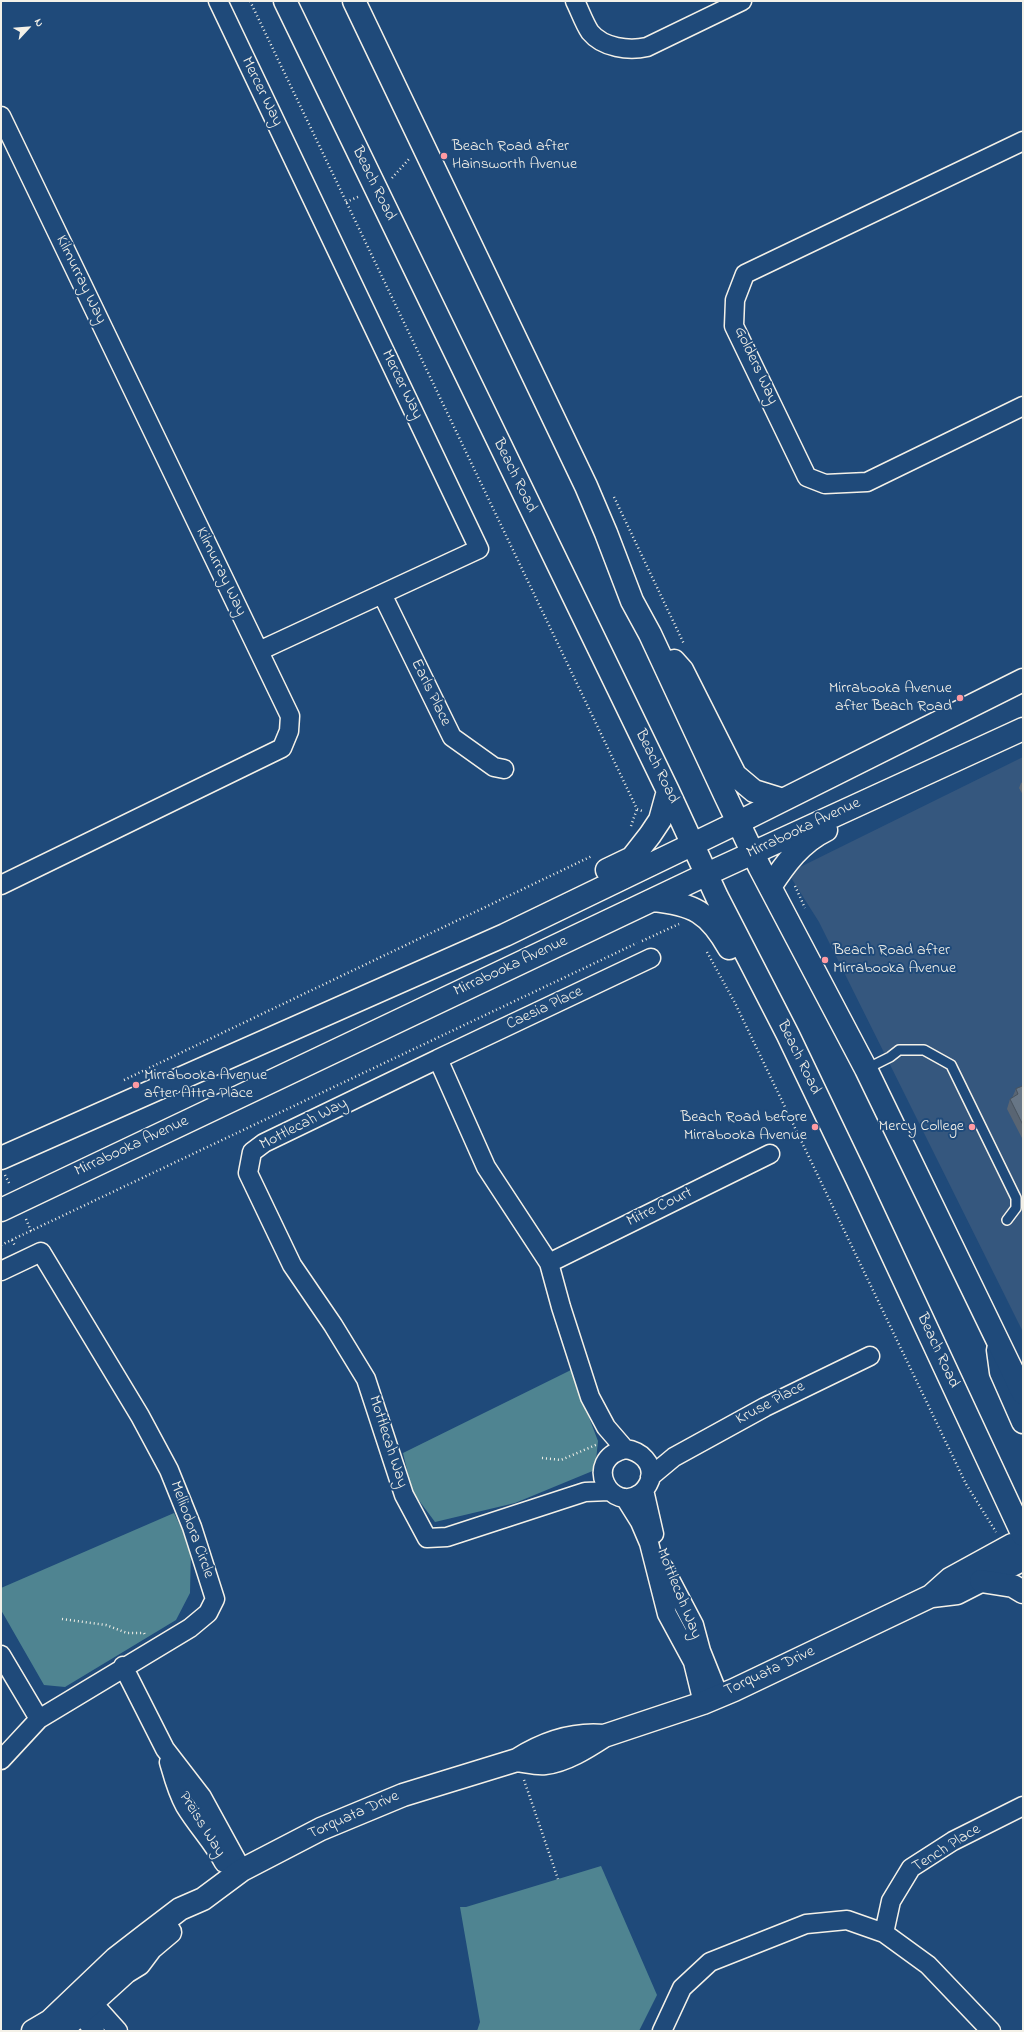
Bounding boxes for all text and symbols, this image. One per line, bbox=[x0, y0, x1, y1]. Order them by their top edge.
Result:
north arrow bbox=[8, 8, 48, 48]
text: N bbox=[30, 16, 48, 30]
street label: Mercer Way bbox=[236, 54, 286, 130]
place label: Beach Road after Hainsworth Avenue bbox=[452, 137, 577, 175]
street label: Beach Road bbox=[347, 144, 399, 224]
marker: Beach Road after Hainsworth Avenue bbox=[439, 151, 449, 161]
street label: Kilmurray Way bbox=[50, 233, 110, 327]
street label: Golders Way bbox=[729, 324, 781, 408]
street label: Mercer Way bbox=[376, 347, 426, 423]
street label: Beach Road bbox=[488, 436, 540, 516]
street label: Kilmurray Way bbox=[190, 525, 250, 619]
street label: Earls Place bbox=[406, 656, 454, 730]
place label: Mirrabooka Avenue after Beach Road bbox=[829, 679, 952, 717]
marker: Mirrabooka Avenue after Beach Road bbox=[955, 693, 965, 703]
street label: Beach Road bbox=[630, 727, 682, 807]
street label: Mirrabooka Avenue bbox=[744, 794, 864, 864]
street label: Mirrabooka Avenue bbox=[451, 932, 571, 1002]
place label: Beach Road after Mirrabooka Avenue bbox=[833, 941, 956, 979]
marker: Beach Road after Mirrabooka Avenue bbox=[820, 955, 830, 965]
street label: Caesia Place bbox=[504, 983, 586, 1035]
street label: Beach Road bbox=[772, 1018, 824, 1098]
place label: Mirrabooka Avenue after Attra Place bbox=[144, 1066, 267, 1104]
marker: Mirrabooka Avenue after Attra Place bbox=[131, 1080, 141, 1090]
street label: Mottlecah Way bbox=[257, 1095, 351, 1155]
place label: Beach Road before Mirrabooka Avenue bbox=[680, 1108, 807, 1146]
street label: Mirrabooka Avenue bbox=[72, 1112, 192, 1182]
place label: Mercy College bbox=[879, 1117, 964, 1137]
marker: Beach Road before Mirrabooka Avenue bbox=[810, 1122, 820, 1132]
marker: Mercy College bbox=[967, 1122, 977, 1132]
street label: Mitre Court bbox=[624, 1184, 696, 1232]
street label: Beach Road bbox=[911, 1311, 963, 1391]
street label: Kruse Place bbox=[733, 1378, 809, 1430]
street label: Mottlecah Way bbox=[363, 1393, 411, 1491]
street label: Melliodora Circle bbox=[165, 1479, 217, 1581]
street label: Mottlecah Way bbox=[651, 1546, 705, 1642]
street label: Torquata Drive bbox=[722, 1643, 818, 1701]
street label: Torquata Drive bbox=[305, 1787, 403, 1845]
street label: Preiss Way bbox=[173, 1789, 229, 1861]
street label: Tench Place bbox=[909, 1821, 985, 1877]

